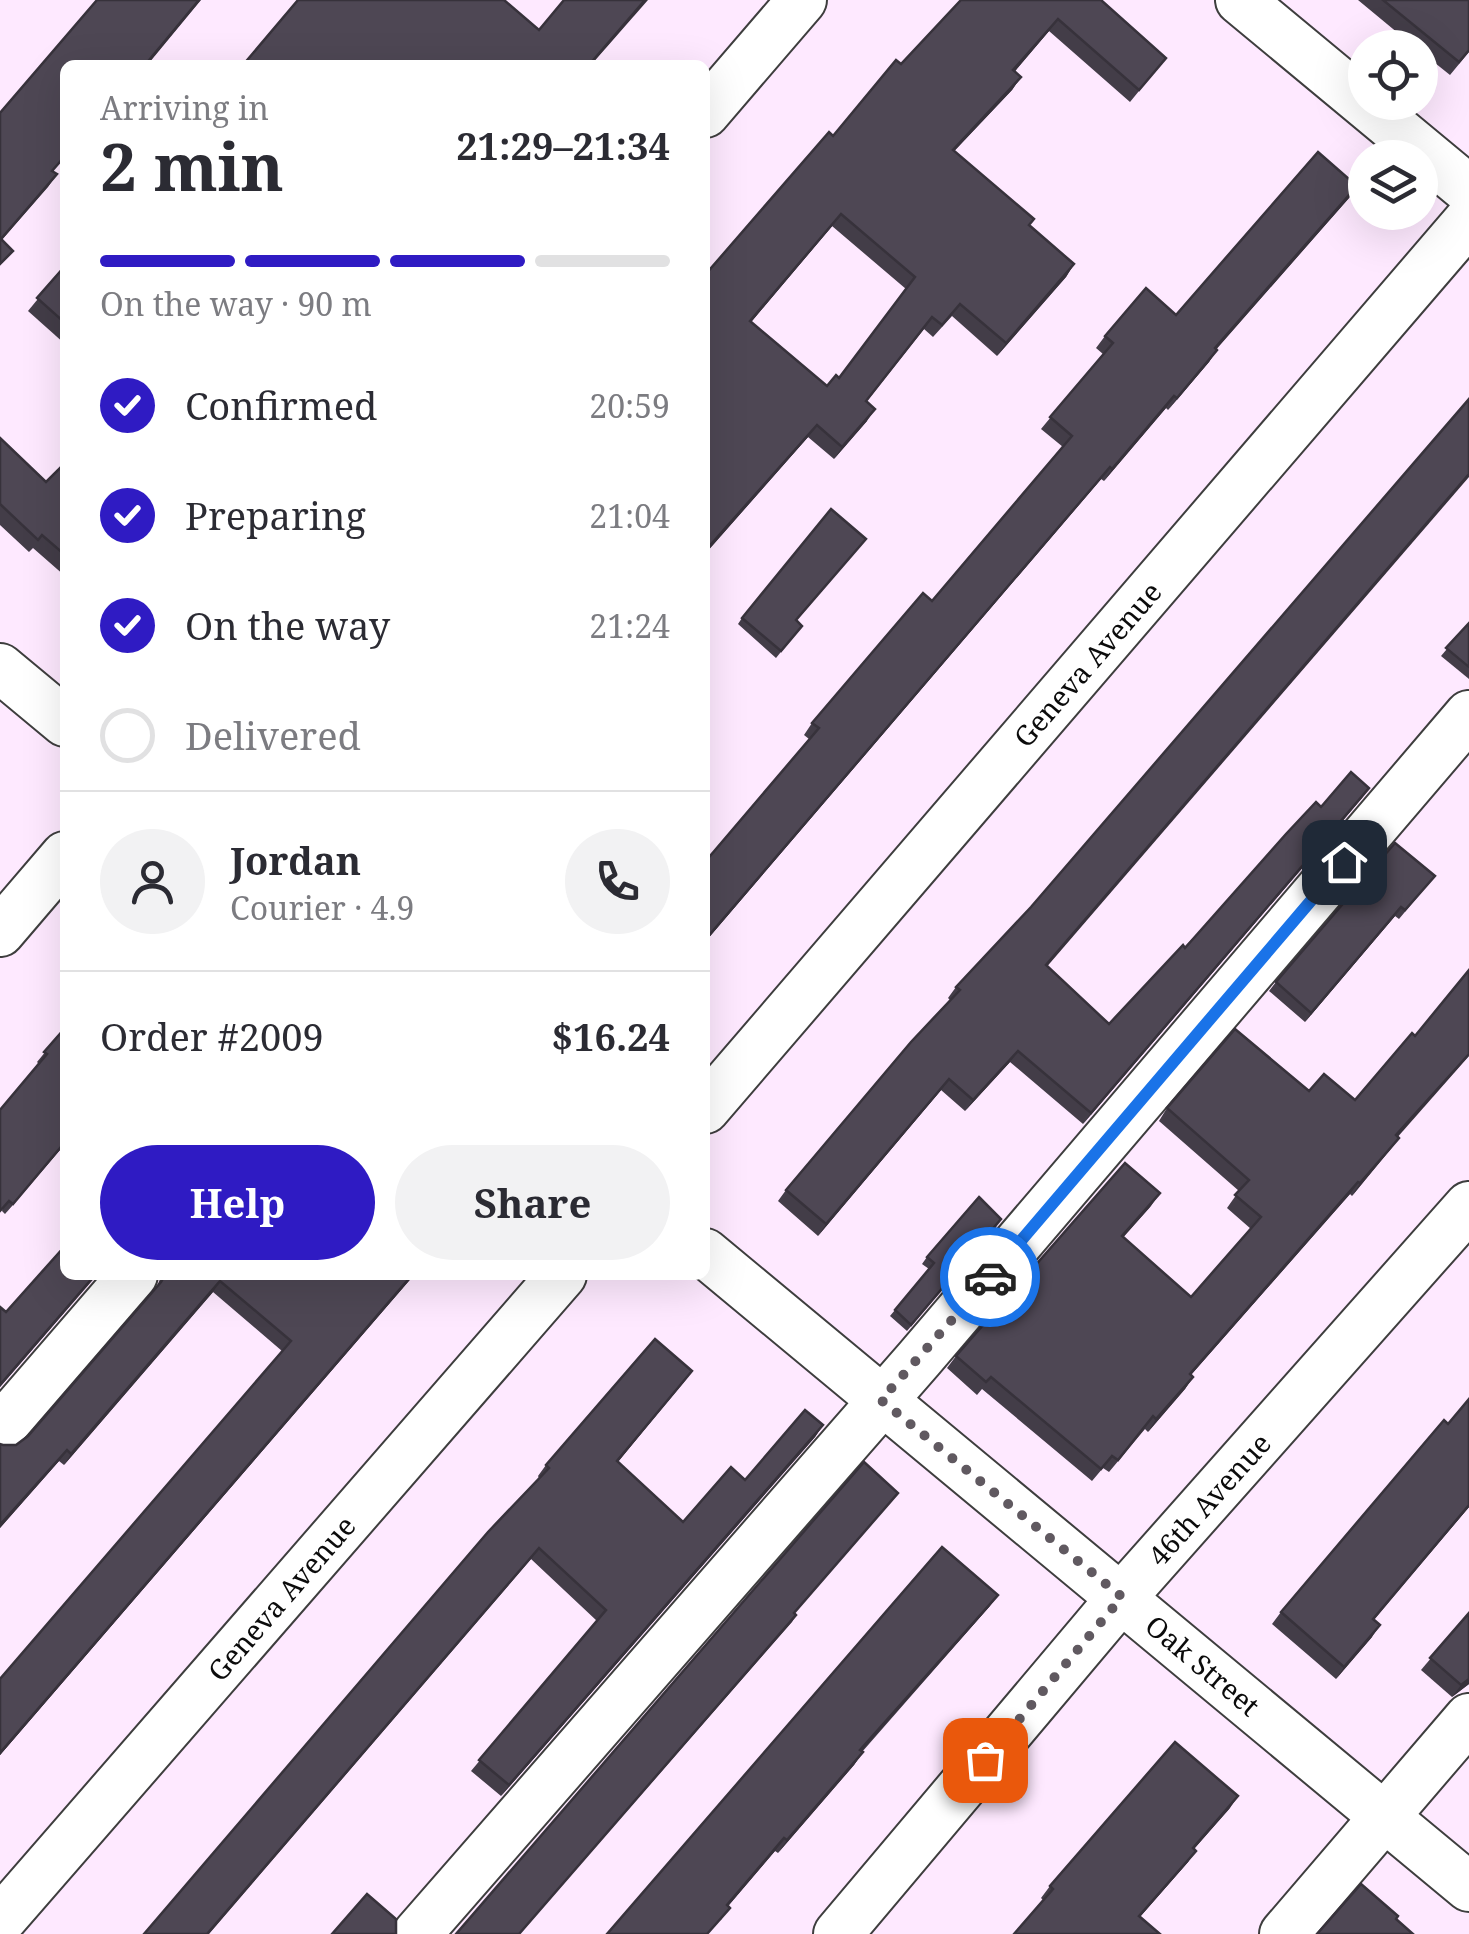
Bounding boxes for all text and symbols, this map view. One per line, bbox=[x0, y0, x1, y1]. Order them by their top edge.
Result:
map controls bbox=[1348, 30, 1438, 230]
button: locate bbox=[1348, 30, 1438, 120]
text: Arriving in bbox=[100, 86, 269, 129]
text: 21:29–21:34 bbox=[456, 119, 670, 171]
text: 2 min bbox=[100, 122, 284, 210]
button: layers bbox=[1348, 140, 1438, 230]
text: On the way · 90 m bbox=[100, 282, 372, 325]
icon: check bbox=[100, 378, 155, 433]
text: Confirmed bbox=[185, 379, 377, 431]
text: 20:59 bbox=[589, 384, 670, 427]
icon: check bbox=[100, 488, 155, 543]
text: Preparing bbox=[185, 489, 366, 541]
text: 21:04 bbox=[589, 494, 670, 537]
street label: Geneva Avenue bbox=[1005, 573, 1169, 755]
icon: check bbox=[100, 598, 155, 653]
text: On the way bbox=[185, 599, 390, 651]
text: 21:24 bbox=[589, 604, 670, 647]
text: Delivered bbox=[185, 709, 361, 761]
pin bbox=[1302, 820, 1387, 905]
button: person bbox=[100, 829, 205, 934]
button: phone bbox=[565, 829, 670, 934]
text: Jordan bbox=[230, 834, 361, 886]
icon: home bbox=[1317, 835, 1372, 890]
text: Courier · 4.9 bbox=[230, 886, 414, 929]
text: Order #2009 bbox=[100, 1010, 324, 1062]
text: $16.24 bbox=[551, 1010, 670, 1062]
button: Help bbox=[100, 1145, 375, 1260]
button: Share bbox=[395, 1145, 670, 1260]
courier bbox=[940, 1227, 1040, 1327]
icon: car bbox=[963, 1250, 1018, 1305]
street label: 46th Avenue bbox=[1139, 1424, 1279, 1574]
street label: Geneva Avenue bbox=[199, 1507, 363, 1689]
street label: Oak Street bbox=[1138, 1606, 1268, 1724]
pin bbox=[943, 1718, 1028, 1803]
icon: bag bbox=[958, 1733, 1013, 1788]

